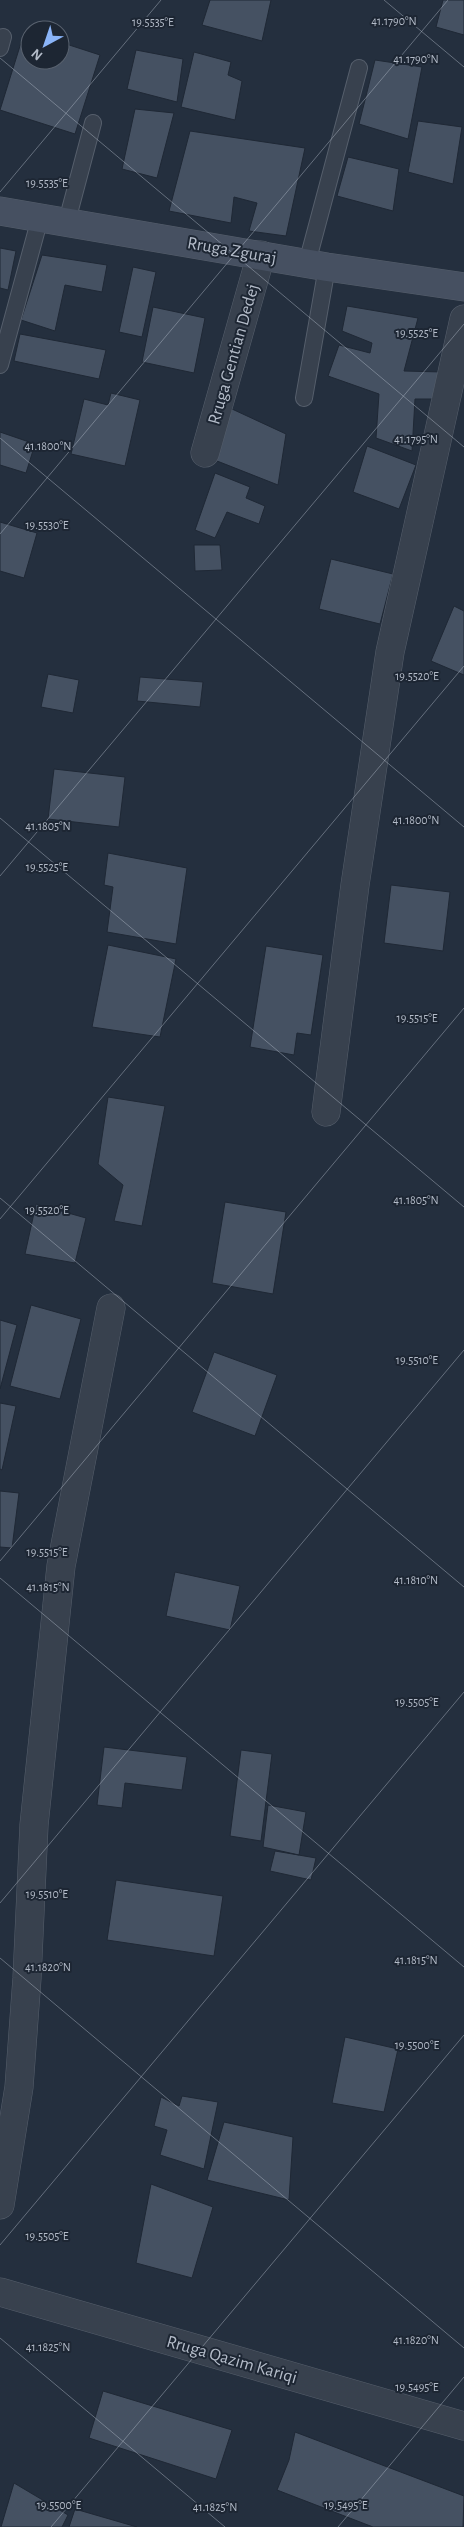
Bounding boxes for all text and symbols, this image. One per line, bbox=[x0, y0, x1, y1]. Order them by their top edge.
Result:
text: 41.1790°N bbox=[371, 15, 417, 27]
text: 19.5535°E bbox=[132, 16, 174, 28]
north arrow bbox=[20, 20, 70, 70]
text: N bbox=[29, 46, 46, 63]
text: 41.1790°N bbox=[393, 53, 439, 65]
text: 19.5535°E bbox=[26, 177, 68, 189]
street label: Rruga Zguraj bbox=[186, 234, 278, 268]
street label: Rruga Gentian Dedej bbox=[205, 282, 263, 427]
text: 19.5525°E bbox=[396, 327, 438, 339]
text: 41.1795°N bbox=[394, 433, 438, 445]
text: 41.1800°N bbox=[25, 440, 71, 452]
text: 19.5530°E bbox=[25, 519, 69, 531]
text: 19.5520°E bbox=[395, 670, 439, 682]
text: 41.1800°N bbox=[393, 814, 439, 826]
text: 41.1805°N bbox=[25, 820, 71, 832]
text: 19.5525°E bbox=[26, 861, 68, 873]
text: 19.5515°E bbox=[397, 1012, 438, 1024]
text: 41.1805°N bbox=[393, 1194, 439, 1206]
text: 19.5520°E bbox=[25, 1204, 69, 1216]
text: 19.5510°E bbox=[396, 1354, 438, 1366]
text: 19.5515°E bbox=[27, 1546, 68, 1558]
text: 41.1810°N bbox=[394, 1574, 438, 1586]
text: 41.1815°N bbox=[26, 1581, 70, 1593]
text: 19.5505°E bbox=[395, 1696, 439, 1708]
text: 19.5510°E bbox=[26, 1888, 68, 1900]
text: 41.1815°N bbox=[394, 1954, 438, 1966]
text: 41.1820°N bbox=[25, 1961, 71, 1973]
text: 19.5500°E bbox=[395, 2039, 439, 2051]
text: 19.5505°E bbox=[25, 2230, 69, 2242]
street label: Rruga Qazim Kariqi bbox=[164, 2333, 299, 2387]
text: 41.1820°N bbox=[393, 2334, 439, 2346]
text: 41.1825°N bbox=[26, 2341, 70, 2353]
text: 19.5495°E bbox=[395, 2381, 439, 2393]
text: 19.5500°E bbox=[37, 2499, 81, 2511]
text: 19.5495°E bbox=[324, 2499, 368, 2511]
text: 41.1825°N bbox=[193, 2501, 237, 2513]

